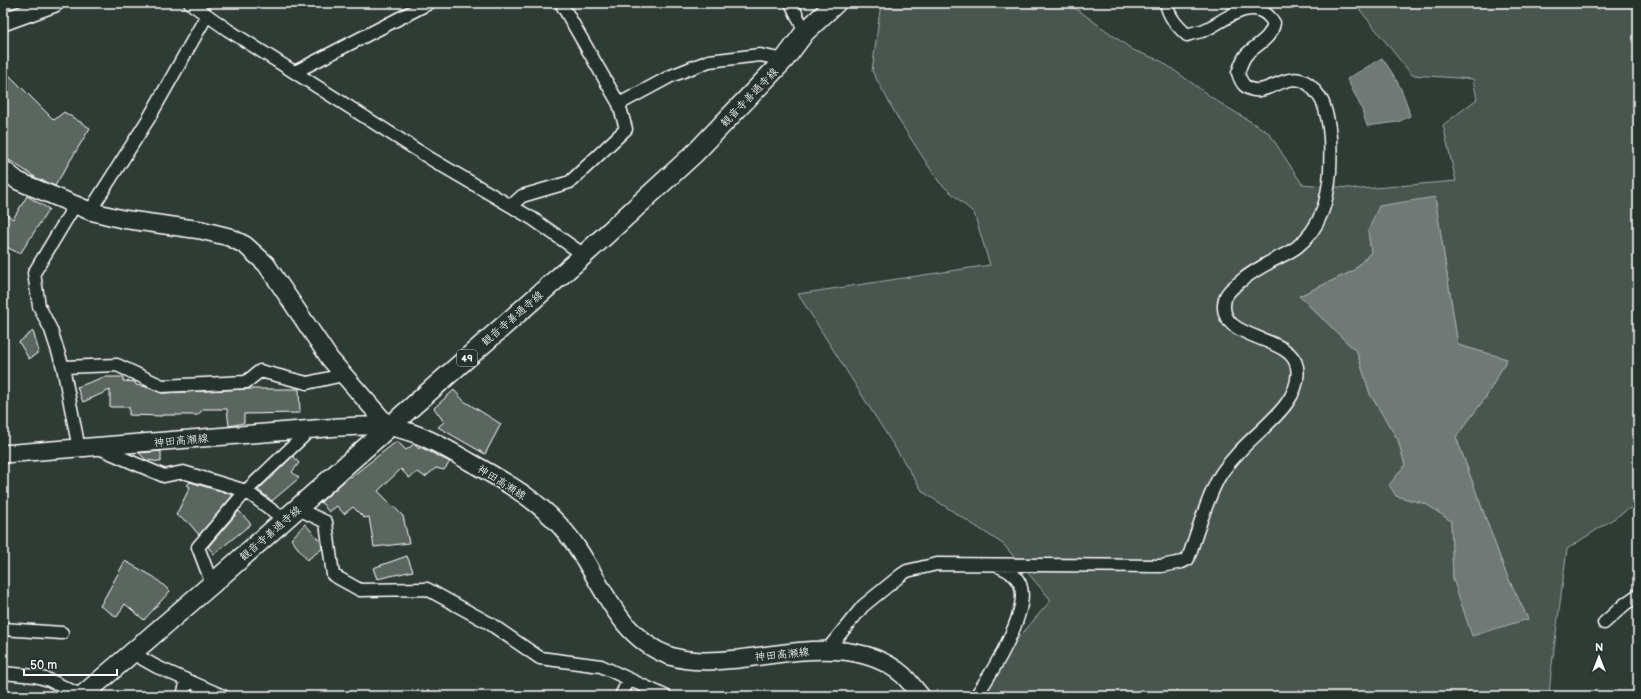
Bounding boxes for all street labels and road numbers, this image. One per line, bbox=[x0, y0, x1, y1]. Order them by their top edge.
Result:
street label: 観音寺善通寺線 bbox=[718, 65, 781, 130]
street label: 観音寺善通寺線 bbox=[479, 288, 546, 349]
road number: 49 bbox=[457, 350, 477, 366]
street label: 神田高瀬線 bbox=[153, 432, 209, 449]
street label: 神田高瀬線 bbox=[475, 462, 529, 503]
street label: 観音寺善通寺線 bbox=[237, 503, 304, 564]
street label: 神田高瀬線 bbox=[754, 645, 810, 664]

